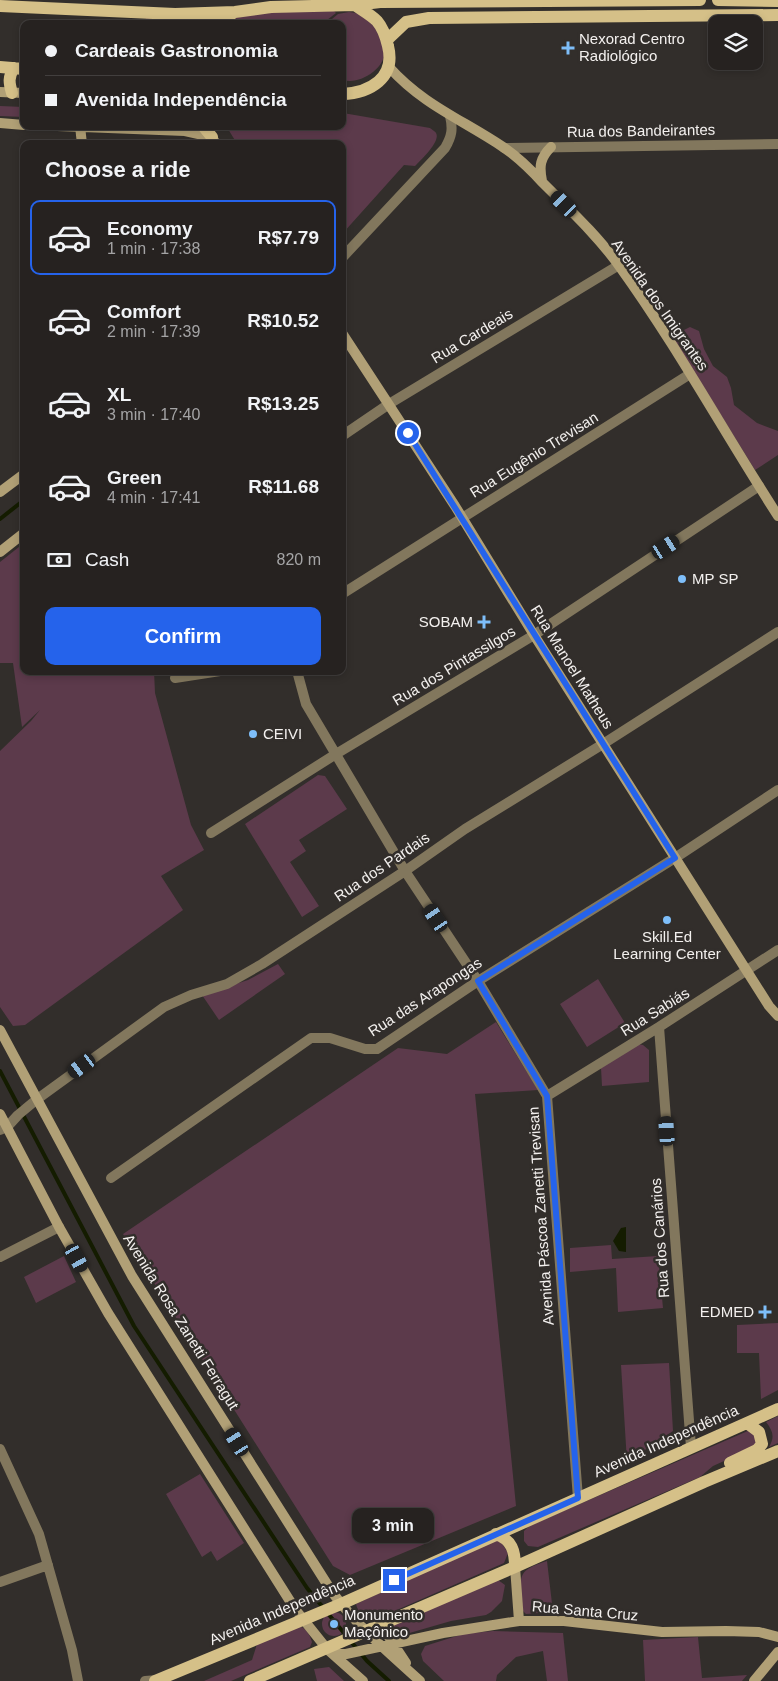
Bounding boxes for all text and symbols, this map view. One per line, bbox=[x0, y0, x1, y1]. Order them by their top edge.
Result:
map controls bbox=[708, 15, 763, 70]
button: layers bbox=[708, 15, 763, 70]
place label: Nexorad Centro Radiológico bbox=[579, 30, 685, 64]
text: Cardeais Gastronomia bbox=[75, 40, 278, 61]
marker: Nexorad Centro Radiológico bbox=[561, 41, 575, 55]
text: Avenida Independência bbox=[75, 89, 287, 110]
street label: Rua dos Bandeirantes bbox=[567, 121, 715, 140]
text: Choose a ride bbox=[45, 157, 190, 182]
car bbox=[548, 188, 579, 220]
icon: car bbox=[47, 215, 92, 260]
text: Economy bbox=[107, 218, 193, 239]
text: R$7.79 bbox=[258, 227, 319, 248]
street label: Avenida dos Imigrantes bbox=[609, 236, 712, 374]
text: 1 min · 17:38 bbox=[107, 240, 200, 257]
icon: car bbox=[47, 298, 92, 343]
text: Comfort bbox=[107, 301, 181, 322]
street label: Rua Cardeais bbox=[428, 305, 515, 366]
text: R$10.52 bbox=[247, 310, 319, 331]
text: 2 min · 17:39 bbox=[107, 323, 200, 340]
icon: car bbox=[47, 381, 92, 426]
text: XL bbox=[107, 384, 131, 405]
text: R$13.25 bbox=[247, 393, 319, 414]
text: 3 min · 17:40 bbox=[107, 406, 200, 423]
street label: Rua Eugênio Trevisan bbox=[467, 408, 601, 501]
route start bbox=[397, 422, 419, 444]
icon: car bbox=[47, 464, 92, 509]
text: Green bbox=[107, 467, 162, 488]
text: R$11.68 bbox=[248, 476, 319, 497]
text: 4 min · 17:41 bbox=[107, 489, 200, 506]
car bbox=[649, 533, 682, 561]
icon: cash bbox=[45, 546, 73, 574]
text: Cash bbox=[85, 549, 129, 570]
text: 820 m bbox=[277, 551, 321, 568]
place label: MP SP bbox=[692, 570, 738, 587]
marker: MP SP bbox=[676, 573, 688, 585]
street label: Rua Manoel Matheus bbox=[527, 602, 617, 732]
button: Confirm bbox=[45, 607, 321, 665]
place label: SOBAM bbox=[419, 613, 473, 630]
marker: SOBAM bbox=[477, 615, 491, 629]
street label: Rua dos Pintassilgos bbox=[389, 622, 518, 709]
place label: CEIVI bbox=[263, 725, 302, 742]
marker: CEIVI bbox=[247, 728, 259, 740]
street label: Rua dos Pardais bbox=[331, 829, 432, 905]
car bbox=[421, 901, 450, 935]
marker: Skill.Ed Learning Center bbox=[661, 914, 673, 926]
place label: Skill.Ed Learning Center bbox=[613, 928, 721, 962]
street label: Rua das Arapongas bbox=[365, 954, 485, 1040]
street label: Rua Sabiás bbox=[617, 984, 692, 1039]
car bbox=[65, 1051, 98, 1081]
street label: Avenida Páscoa Zanetti Trevisan bbox=[524, 1106, 557, 1326]
car bbox=[658, 1116, 675, 1146]
street label: Rua dos Canários bbox=[647, 1178, 672, 1299]
street label: Avenida Rosa Zanetti Ferragut bbox=[120, 1231, 243, 1413]
car bbox=[63, 1241, 90, 1275]
place label: EDMED bbox=[700, 1303, 754, 1320]
marker: EDMED bbox=[758, 1305, 772, 1319]
street label: Avenida Independência bbox=[591, 1401, 741, 1480]
car bbox=[222, 1425, 251, 1459]
callout: 3 min bbox=[353, 1508, 435, 1542]
text: 3 min bbox=[372, 1517, 414, 1534]
route end bbox=[383, 1569, 405, 1591]
street label: Avenida Independência bbox=[206, 1571, 358, 1648]
street label: Rua Santa Cruz bbox=[531, 1597, 639, 1624]
place label: Monumento Maçônico bbox=[344, 1606, 423, 1640]
marker: Monumento Maçônico bbox=[328, 1618, 340, 1630]

